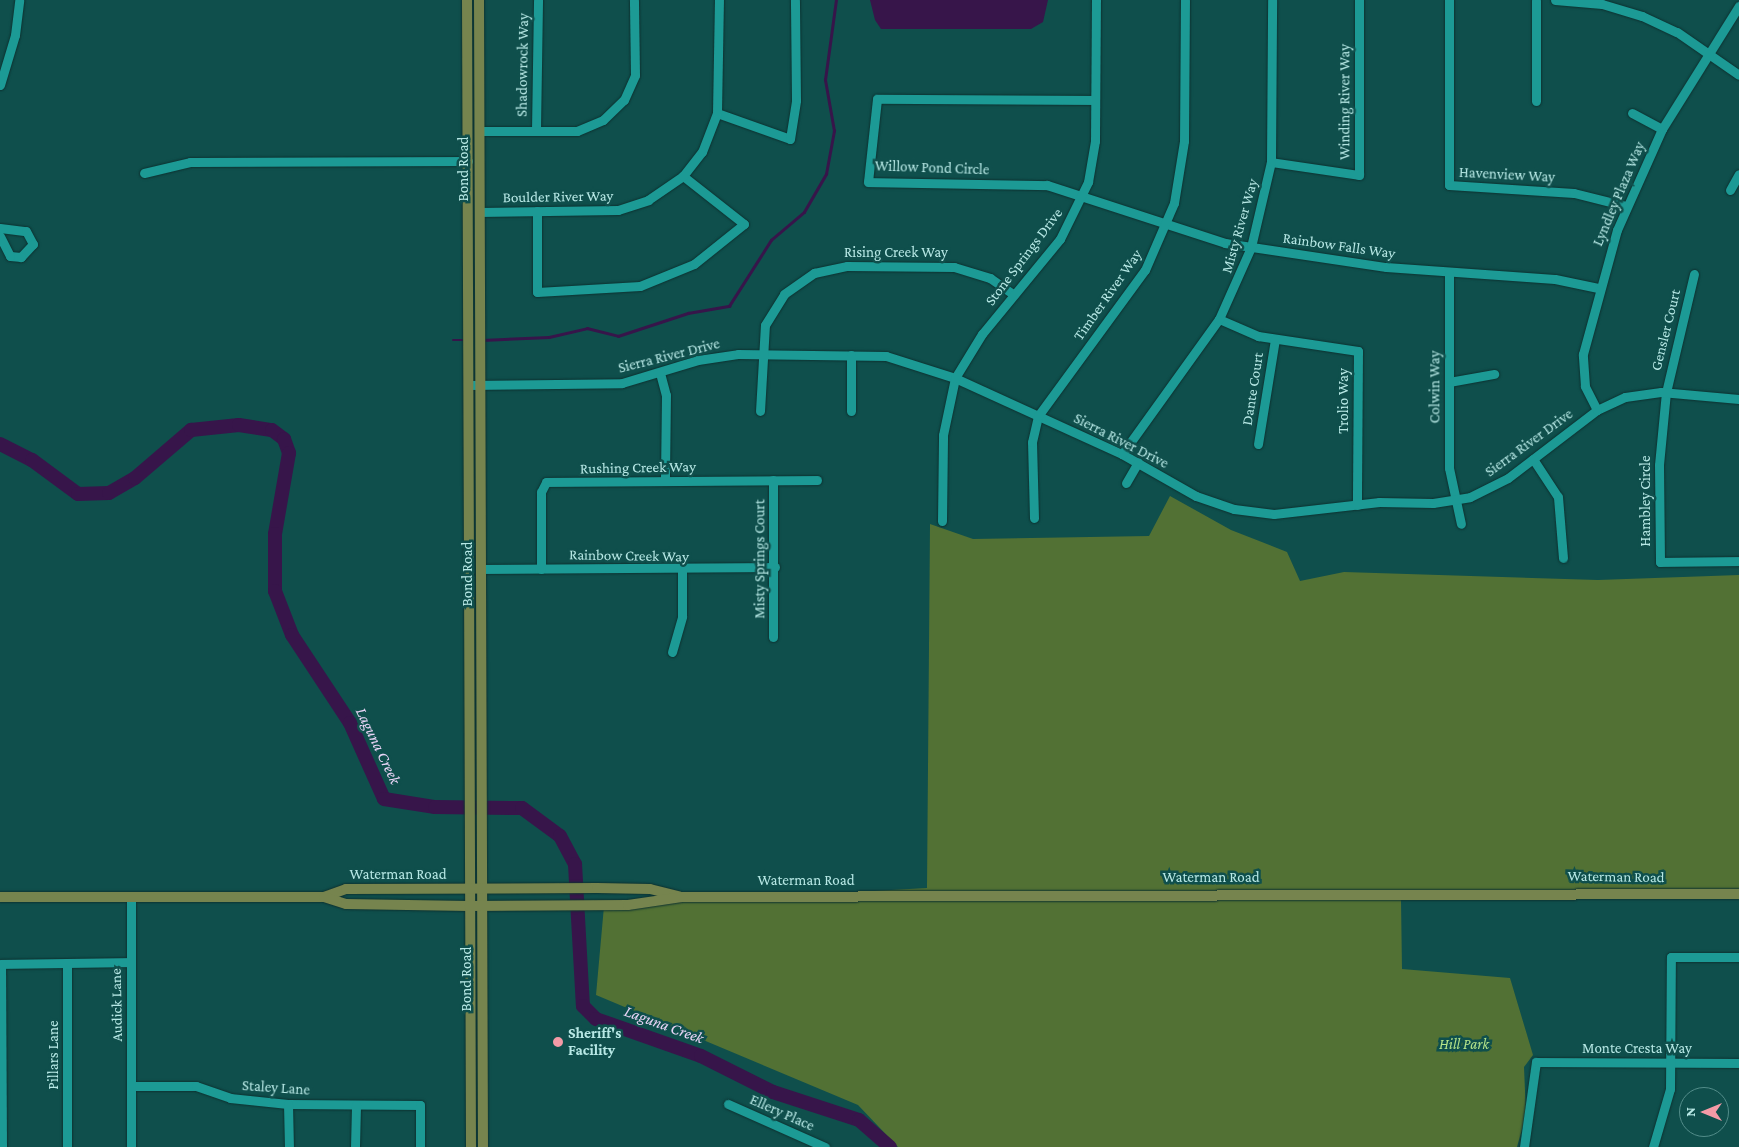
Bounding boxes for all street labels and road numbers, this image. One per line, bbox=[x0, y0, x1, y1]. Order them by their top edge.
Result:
street label: Shadowrock Way bbox=[513, 13, 533, 117]
street label: Winding River Way bbox=[1336, 44, 1354, 160]
street label: Bond Road bbox=[455, 137, 473, 201]
street label: Lyndley Plaza Way bbox=[1589, 139, 1649, 249]
street label: Willow Pond Circle bbox=[874, 157, 990, 179]
street label: Havenview Way bbox=[1458, 163, 1556, 187]
street label: Misty River Way bbox=[1218, 177, 1262, 275]
street label: Boulder River Way bbox=[502, 187, 614, 207]
street label: Stone Springs Drive bbox=[981, 205, 1067, 309]
street label: Rainbow Falls Way bbox=[1282, 229, 1396, 263]
street label: Rising Creek Way bbox=[844, 244, 948, 262]
street label: Timber River Way bbox=[1070, 246, 1146, 344]
street label: Gensler Court bbox=[1647, 287, 1685, 373]
street label: Sierra River Drive bbox=[616, 335, 722, 377]
street label: Dante Court bbox=[1238, 351, 1268, 427]
street label: Colwin Way bbox=[1426, 351, 1444, 423]
street label: Trolio Way bbox=[1335, 368, 1353, 434]
street label: Sierra River Drive bbox=[1482, 405, 1576, 481]
street label: Sierra River Drive bbox=[1071, 409, 1171, 473]
street label: Hambley Circle bbox=[1637, 455, 1655, 547]
street label: Rushing Creek Way bbox=[580, 458, 696, 478]
street label: Misty Springs Court bbox=[751, 499, 769, 619]
street label: Bond Road bbox=[459, 542, 477, 606]
street label: Rainbow Creek Way bbox=[569, 546, 689, 566]
street label: Waterman Road bbox=[349, 866, 447, 884]
street label: Waterman Road bbox=[1567, 867, 1665, 887]
street label: Waterman Road bbox=[1162, 869, 1260, 887]
street label: Waterman Road bbox=[757, 872, 855, 890]
street label: Bond Road bbox=[458, 947, 476, 1011]
street label: Audick Lane bbox=[107, 968, 127, 1042]
street label: Pillars Lane bbox=[45, 1020, 63, 1090]
street label: Monte Cresta Way bbox=[1582, 1040, 1692, 1058]
street label: Staley Lane bbox=[241, 1077, 311, 1099]
street label: Ellery Place bbox=[747, 1091, 817, 1135]

